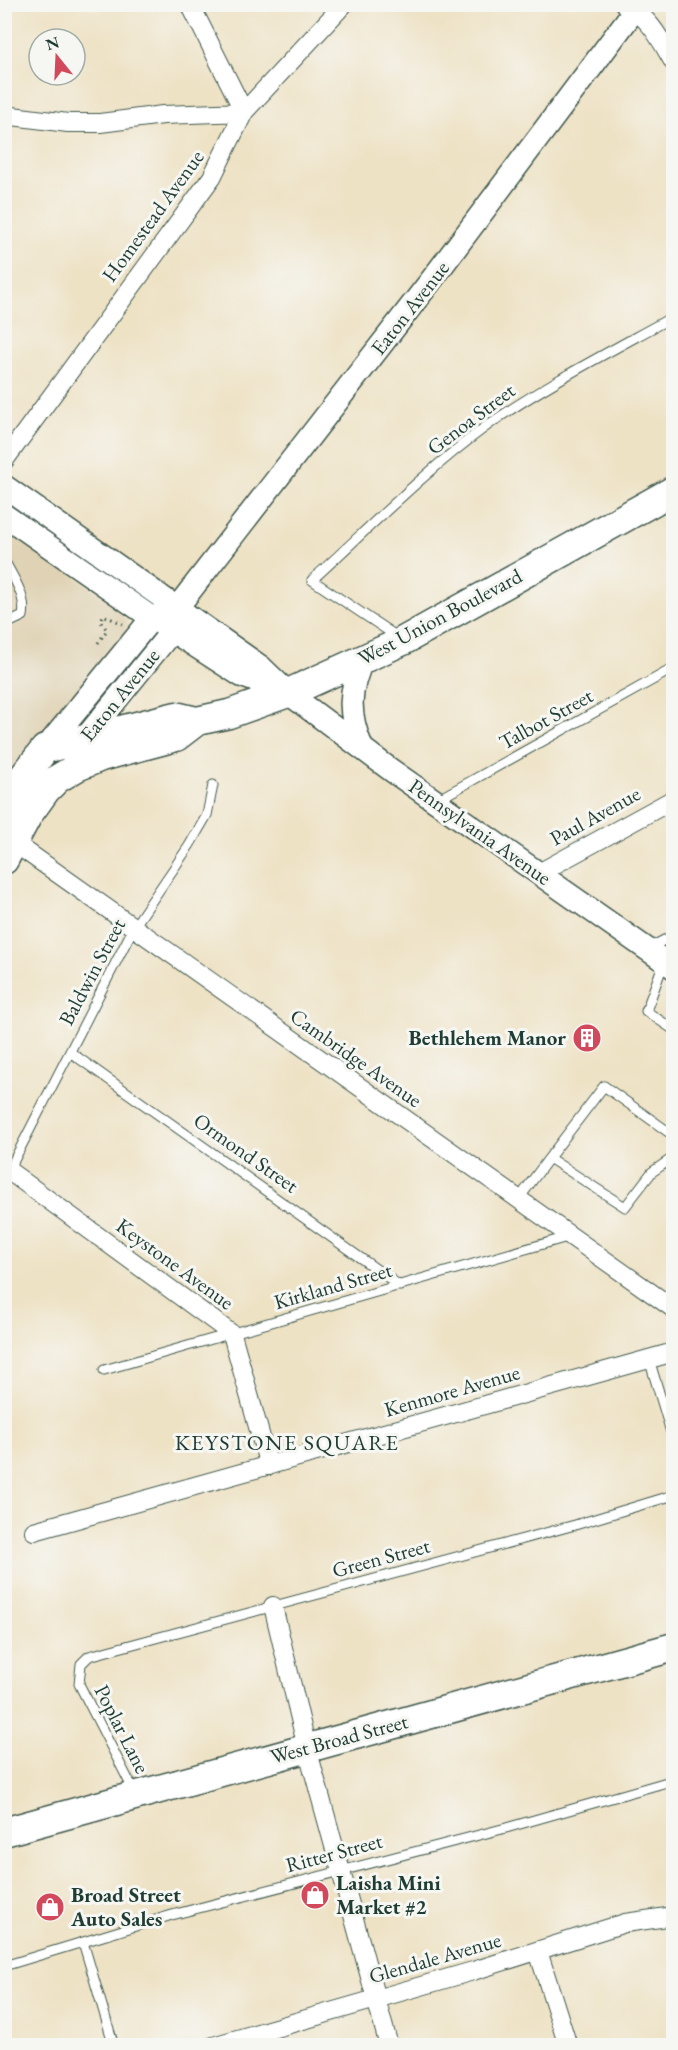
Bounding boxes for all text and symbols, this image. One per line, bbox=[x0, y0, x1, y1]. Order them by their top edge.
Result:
north arrow bbox=[27, 27, 87, 87]
text: N bbox=[43, 31, 62, 55]
street label: Homestead Avenue bbox=[96, 144, 210, 287]
street label: Eaton Avenue bbox=[364, 255, 455, 360]
street label: Genoa Street bbox=[421, 376, 520, 460]
street label: West Union Boulevard bbox=[353, 562, 527, 671]
street label: Eaton Avenue bbox=[74, 643, 165, 747]
street label: Talbot Street bbox=[494, 681, 598, 755]
street label: Pennsylvania Avenue bbox=[404, 772, 557, 891]
street label: Paul Avenue bbox=[545, 780, 645, 851]
street label: Baldwin Street bbox=[52, 913, 131, 1030]
street label: Cambridge Avenue bbox=[285, 1002, 428, 1113]
building icon: Bethlehem Manor bbox=[571, 1022, 603, 1054]
place label: Bethlehem Manor bbox=[408, 1024, 566, 1051]
street label: Ormond Street bbox=[189, 1107, 304, 1199]
street label: Keystone Avenue bbox=[111, 1212, 240, 1315]
street label: Kirkland Street bbox=[271, 1256, 396, 1315]
street label: Kenmore Avenue bbox=[381, 1358, 523, 1423]
district label: KEYSTONE SQUARE bbox=[175, 1428, 399, 1457]
street label: Green Street bbox=[329, 1531, 433, 1583]
street label: Poplar Lane bbox=[89, 1680, 156, 1778]
street label: West Broad Street bbox=[267, 1707, 411, 1770]
street label: Ritter Street bbox=[283, 1827, 385, 1878]
place label: Laisha Mini Market #2 bbox=[336, 1869, 441, 1920]
shop icon: Laisha Mini Market #2 bbox=[299, 1879, 331, 1911]
place label: Broad Street Auto Sales bbox=[70, 1881, 181, 1932]
shop icon: Broad Street Auto Sales bbox=[34, 1891, 66, 1923]
street label: Glendale Avenue bbox=[366, 1926, 504, 1989]

